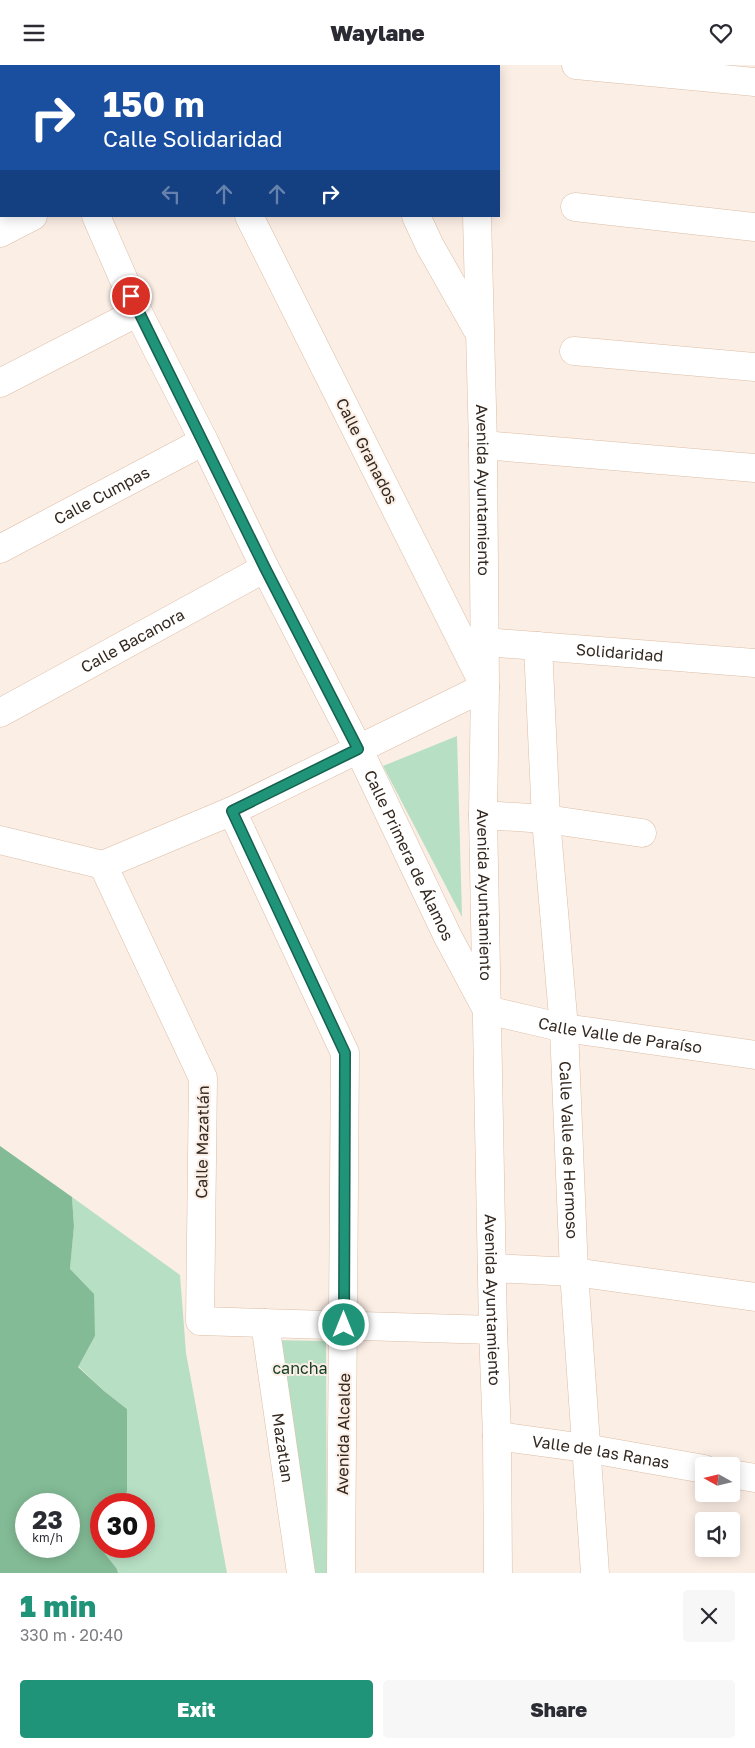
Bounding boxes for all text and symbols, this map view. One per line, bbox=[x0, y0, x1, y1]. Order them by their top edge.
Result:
icon: menu bbox=[20, 19, 48, 47]
text: Waylane bbox=[330, 19, 425, 46]
icon: heart bbox=[707, 19, 735, 47]
text: 150 m bbox=[103, 83, 205, 125]
icon: right bbox=[20, 85, 85, 150]
text: Calle Solidaridad bbox=[103, 125, 283, 152]
icon: left bbox=[157, 180, 185, 208]
icon: ahead bbox=[210, 180, 238, 208]
icon: ahead bbox=[263, 180, 291, 208]
icon: right bbox=[316, 180, 344, 208]
pin bbox=[110, 275, 152, 317]
icon: arrive bbox=[117, 282, 145, 310]
street label: Calle Granados bbox=[332, 395, 402, 507]
street label: Avenida Ayuntamiento bbox=[472, 404, 494, 576]
street label: Calle Cumpas bbox=[50, 462, 153, 529]
street label: Calle Bacanora bbox=[77, 604, 188, 677]
street label: Solidaridad bbox=[575, 639, 664, 666]
street label: Calle Primera de Álamos bbox=[360, 767, 458, 944]
street label: Avenida Ayuntamiento bbox=[473, 809, 496, 981]
street label: Calle Valle de Paraíso bbox=[536, 1012, 703, 1057]
street label: Calle Valle de Hermoso bbox=[555, 1060, 583, 1239]
street label: Calle Mazatlán bbox=[191, 1085, 213, 1199]
street label: Avenida Ayuntamiento bbox=[481, 1214, 505, 1386]
position arrow bbox=[317, 1298, 369, 1350]
park label: cancha bbox=[272, 1358, 328, 1378]
street label: Avenida Alcalde bbox=[332, 1373, 354, 1495]
street label: Mazatlan bbox=[268, 1411, 298, 1484]
street label: Valle de las Ranas bbox=[531, 1431, 671, 1473]
north arrow bbox=[695, 1457, 740, 1503]
map controls bbox=[695, 1457, 740, 1557]
speed limit sign: 30 bbox=[90, 1493, 155, 1558]
text: 23 bbox=[32, 1504, 63, 1535]
button: sound bbox=[695, 1512, 740, 1557]
text: km/h bbox=[32, 1530, 63, 1545]
text: 1 min bbox=[20, 1588, 96, 1624]
button: close bbox=[683, 1590, 735, 1642]
text: 330 m · 20:40 bbox=[20, 1625, 123, 1645]
button: Exit bbox=[20, 1680, 373, 1738]
button: Share bbox=[383, 1680, 735, 1738]

